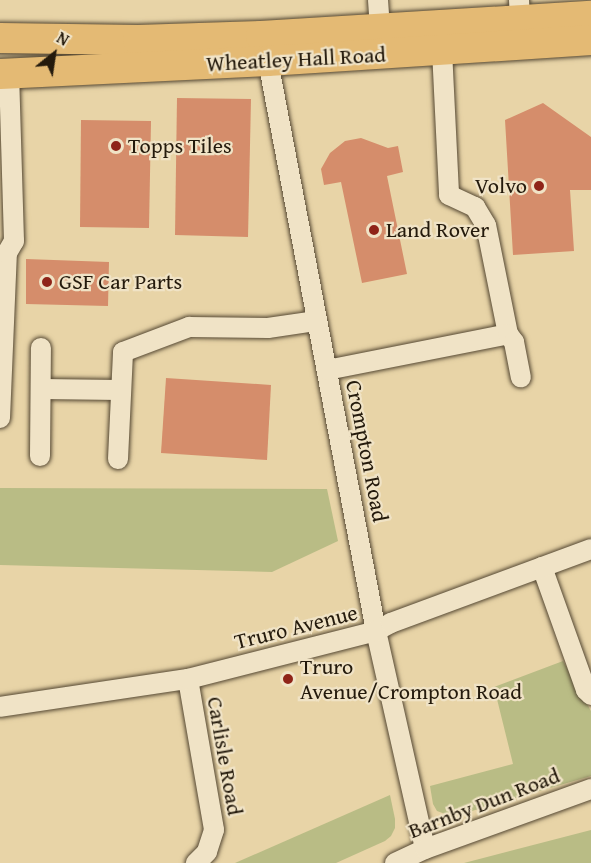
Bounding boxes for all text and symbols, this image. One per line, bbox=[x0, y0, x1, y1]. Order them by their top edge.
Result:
north arrow bbox=[24, 24, 84, 84]
text: N bbox=[52, 25, 74, 51]
street label: Wheatley Hall Road bbox=[205, 41, 387, 77]
place label: Topps Tiles bbox=[128, 133, 232, 159]
marker: Topps Tiles bbox=[109, 139, 123, 153]
place label: Volvo bbox=[475, 173, 527, 199]
marker: Volvo bbox=[532, 179, 546, 193]
place label: Land Rover bbox=[386, 217, 489, 243]
marker: Land Rover bbox=[367, 223, 381, 237]
place label: GSF Car Parts bbox=[59, 269, 182, 295]
marker: GSF Car Parts bbox=[40, 275, 54, 289]
street label: Crompton Road bbox=[340, 378, 394, 524]
street label: Truro Avenue bbox=[232, 599, 360, 655]
place label: Truro Avenue/Crompton Road bbox=[300, 653, 522, 704]
marker: Truro Avenue/Crompton Road bbox=[281, 672, 295, 686]
street label: Carlisle Road bbox=[202, 695, 248, 817]
street label: Barnby Dun Road bbox=[405, 762, 563, 844]

